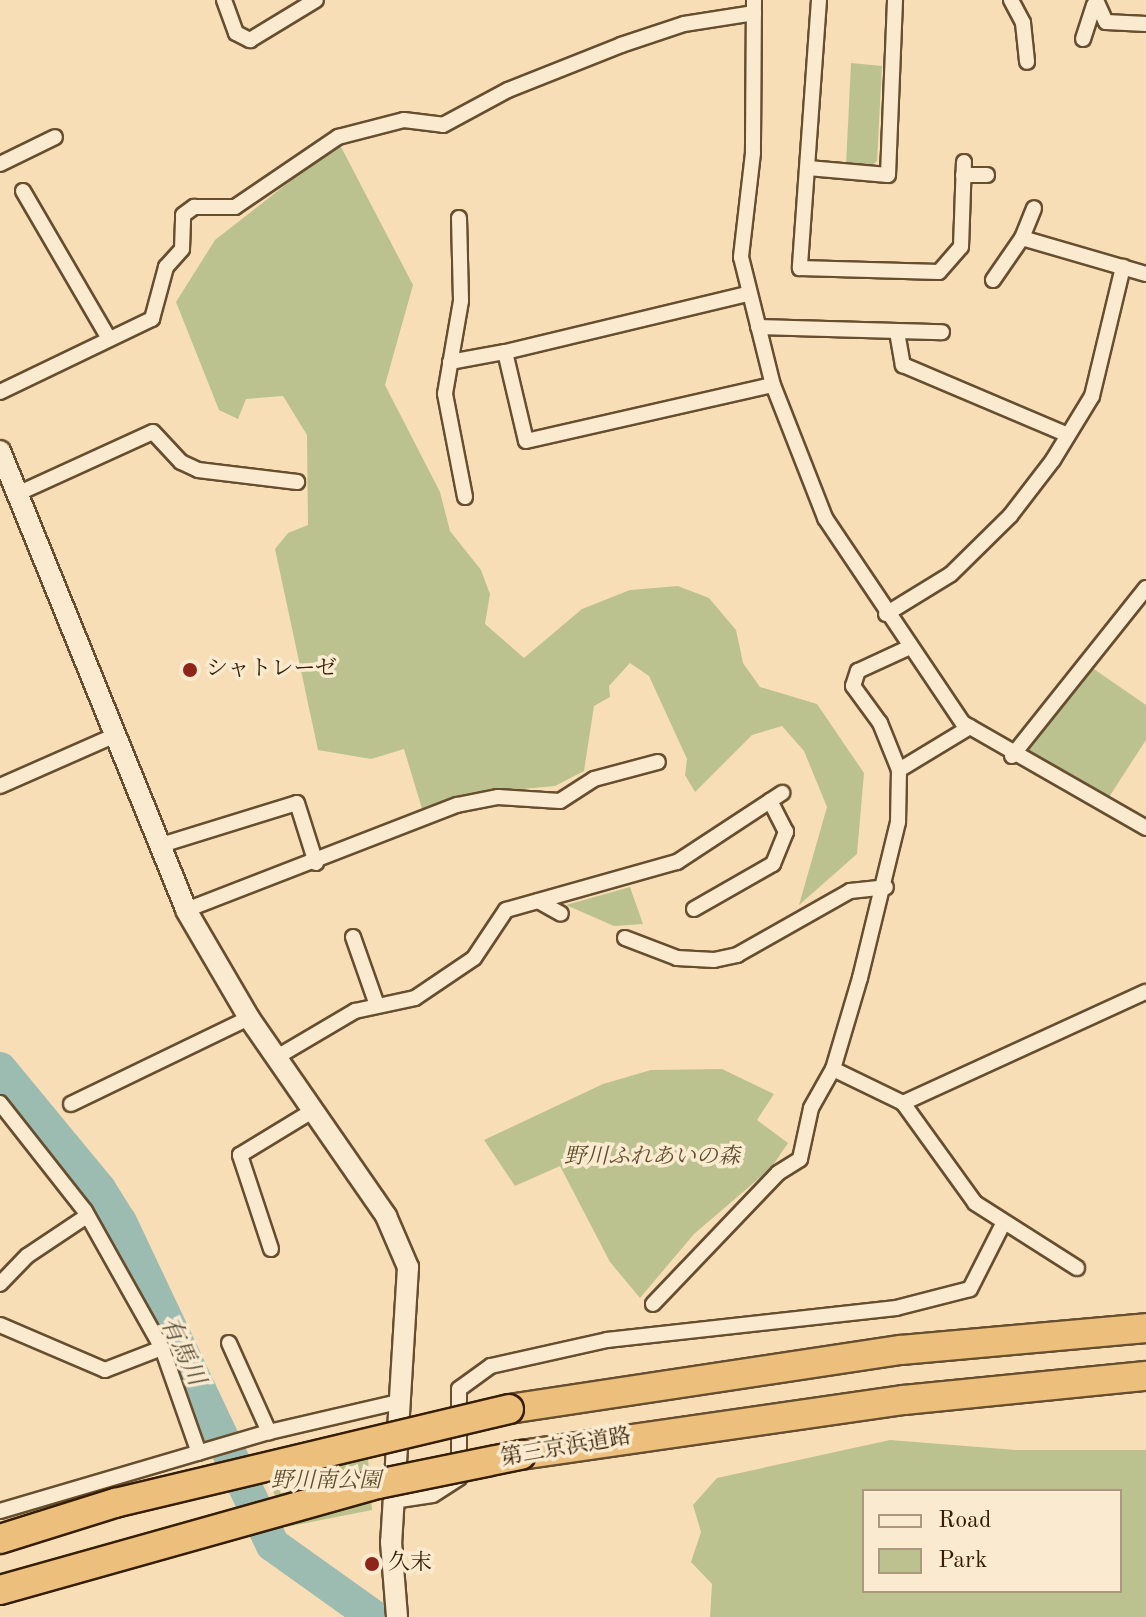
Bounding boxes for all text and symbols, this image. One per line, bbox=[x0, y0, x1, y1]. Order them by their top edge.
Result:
place label: シャトレーゼ bbox=[206, 657, 338, 683]
marker: シャトレーゼ bbox=[181, 661, 199, 679]
park label: 野川ふれあいの森 bbox=[564, 1145, 740, 1171]
water label: 有馬川 bbox=[153, 1313, 209, 1391]
street label: 第三京浜道路 bbox=[499, 1424, 633, 1472]
park label: 野川南公園 bbox=[271, 1469, 381, 1495]
legend bbox=[862, 1489, 1122, 1593]
text: Road bbox=[938, 1509, 991, 1533]
text: Park bbox=[938, 1549, 987, 1573]
place label: 久末 bbox=[388, 1551, 432, 1577]
marker: 久末 bbox=[363, 1555, 381, 1573]

